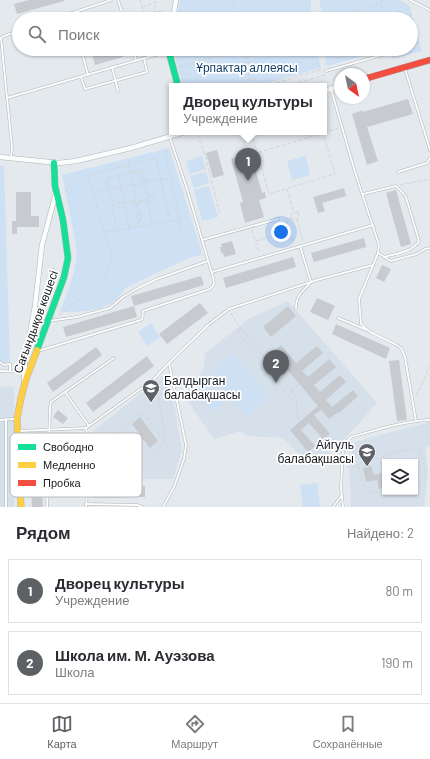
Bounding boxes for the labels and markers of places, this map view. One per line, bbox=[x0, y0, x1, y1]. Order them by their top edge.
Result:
pin: 1 bbox=[235, 148, 261, 181]
pin: 2 bbox=[263, 350, 289, 383]
place label: Балдырган балабақшасы bbox=[164, 373, 240, 402]
school or university icon: Балдырган балабақшасы bbox=[141, 378, 161, 403]
place label: Айгуль балабақшасы bbox=[278, 437, 354, 466]
school or university icon: Айгуль балабақшасы bbox=[357, 442, 377, 467]

